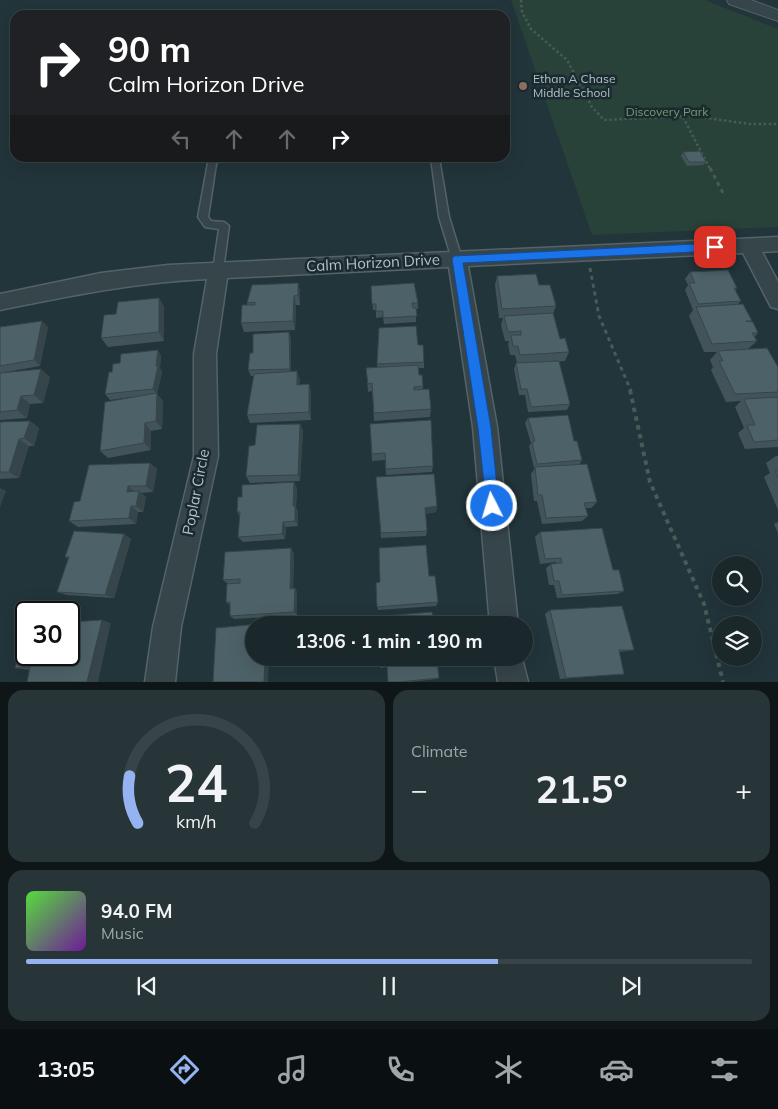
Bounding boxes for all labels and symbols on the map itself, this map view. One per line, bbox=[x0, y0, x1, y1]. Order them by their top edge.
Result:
place label: Ethan A Chase Middle School bbox=[533, 71, 615, 100]
marker: Ethan A Chase Middle School bbox=[517, 80, 529, 92]
park label: Discovery Park bbox=[626, 104, 709, 119]
pin bbox=[694, 226, 736, 268]
street label: Calm Horizon Drive bbox=[306, 250, 440, 275]
street label: Poplar Circle bbox=[178, 447, 213, 537]
position arrow bbox=[465, 479, 517, 531]
speed limit sign: 30 bbox=[15, 601, 80, 666]

